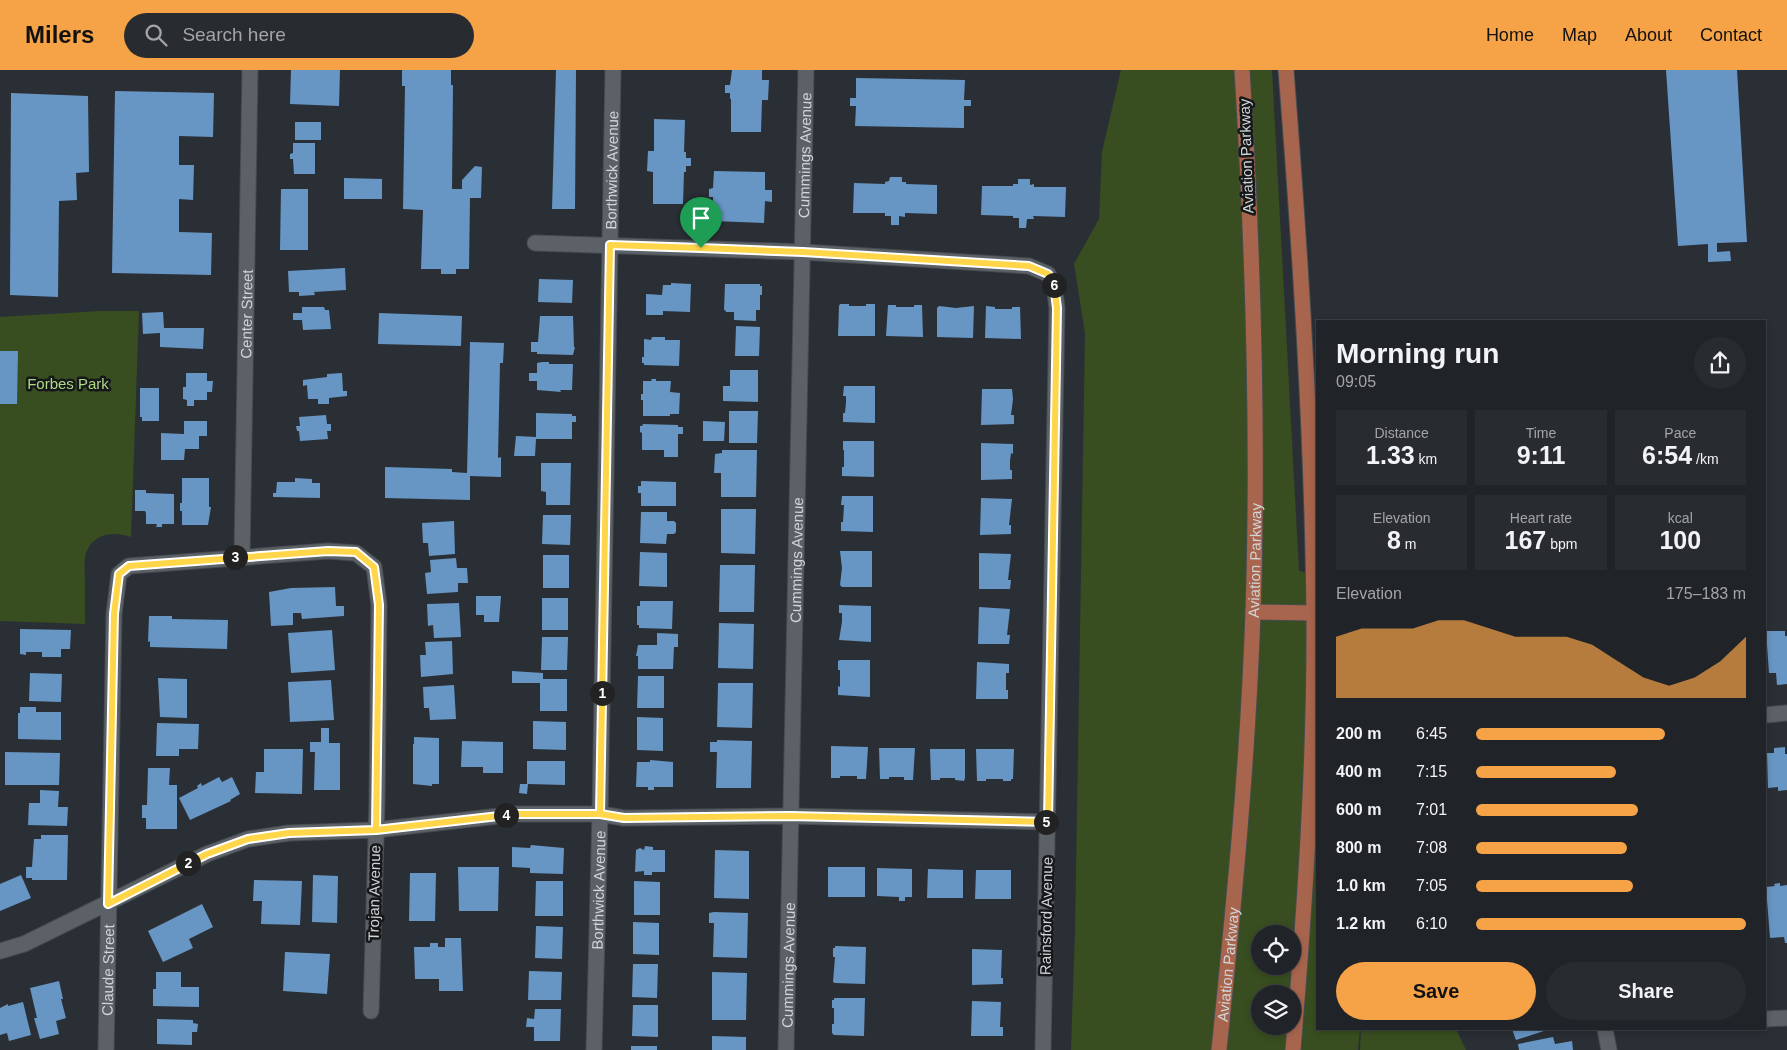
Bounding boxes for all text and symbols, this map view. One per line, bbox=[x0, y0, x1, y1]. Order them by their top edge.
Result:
search box bbox=[124, 13, 474, 58]
text: Milers bbox=[25, 21, 94, 48]
icon: search bbox=[142, 21, 170, 49]
text: Search here bbox=[182, 24, 286, 45]
text: Home bbox=[1486, 25, 1534, 45]
text: Map bbox=[1562, 25, 1597, 45]
text: About bbox=[1625, 25, 1672, 45]
text: Contact bbox=[1700, 25, 1762, 45]
street label: Cummings Avenue bbox=[794, 92, 814, 218]
street label: Aviation Parkway bbox=[1235, 98, 1256, 214]
street label: Borthwick Avenue bbox=[602, 111, 621, 230]
pin bbox=[680, 197, 722, 248]
icon: arrive bbox=[687, 204, 715, 232]
street label: Center Street bbox=[237, 268, 255, 359]
pin: 6 bbox=[1042, 272, 1066, 298]
text: 6 bbox=[1051, 277, 1058, 293]
button: share bbox=[1694, 337, 1746, 389]
text: Morning run bbox=[1336, 338, 1499, 369]
text: 09:05 bbox=[1336, 373, 1376, 390]
park label: Forbes Park bbox=[27, 375, 109, 392]
text: Distance bbox=[1374, 425, 1429, 441]
text: Time bbox=[1526, 425, 1556, 441]
text: Pace bbox=[1664, 425, 1696, 441]
text: 1.33 bbox=[1366, 441, 1415, 469]
text: 9:11 bbox=[1517, 441, 1565, 469]
text: 6:54 bbox=[1642, 441, 1692, 469]
text: km bbox=[1415, 451, 1437, 467]
text: /km bbox=[1692, 451, 1719, 467]
street label: Cummings Avenue bbox=[786, 497, 806, 623]
street label: Aviation Parkway bbox=[1244, 502, 1264, 618]
text: Elevation bbox=[1373, 510, 1430, 526]
text: Heart rate bbox=[1510, 510, 1572, 526]
text: kcal bbox=[1668, 510, 1693, 526]
text: 8 bbox=[1387, 526, 1401, 554]
text: 167 bbox=[1505, 526, 1546, 554]
text: 100 bbox=[1659, 526, 1701, 554]
text: m bbox=[1401, 536, 1416, 552]
text: bpm bbox=[1546, 536, 1577, 552]
pin: 3 bbox=[222, 544, 248, 570]
text: 3 bbox=[232, 549, 239, 565]
text: Elevation bbox=[1336, 585, 1402, 602]
text: 175–183 m bbox=[1666, 585, 1746, 602]
pin: 1 bbox=[590, 680, 614, 706]
text: 1 bbox=[599, 685, 606, 701]
text: 200 m bbox=[1336, 725, 1381, 742]
text: 6:45 bbox=[1416, 725, 1447, 742]
text: 400 m bbox=[1336, 763, 1381, 780]
text: 7:15 bbox=[1416, 763, 1447, 780]
text: 600 m bbox=[1336, 801, 1381, 818]
text: 7:01 bbox=[1416, 801, 1447, 818]
pin: 4 bbox=[494, 802, 518, 828]
text: 4 bbox=[503, 807, 510, 823]
pin: 5 bbox=[1034, 810, 1058, 834]
text: 5 bbox=[1043, 814, 1050, 830]
street label: Borthwick Avenue bbox=[588, 830, 608, 950]
text: 800 m bbox=[1336, 839, 1381, 856]
text: 7:08 bbox=[1416, 839, 1447, 856]
street label: Trojan Avenue bbox=[365, 845, 383, 941]
pin: 2 bbox=[176, 850, 200, 876]
text: 2 bbox=[185, 855, 192, 871]
street label: Rainsford Avenue bbox=[1036, 857, 1056, 975]
text: 1.0 km bbox=[1336, 877, 1386, 894]
text: 7:05 bbox=[1416, 877, 1447, 894]
street label: Cummings Avenue bbox=[778, 902, 798, 1028]
street label: Aviation Parkway bbox=[1213, 906, 1242, 1022]
text: 1.2 km bbox=[1336, 915, 1386, 932]
text: 6:10 bbox=[1416, 915, 1447, 932]
street label: Claude Street bbox=[98, 923, 117, 1016]
map controls bbox=[1251, 925, 1301, 1035]
button: locate bbox=[1251, 925, 1301, 975]
button: Save bbox=[1336, 962, 1536, 1020]
button: Share bbox=[1546, 962, 1746, 1020]
button: layers bbox=[1251, 985, 1301, 1035]

